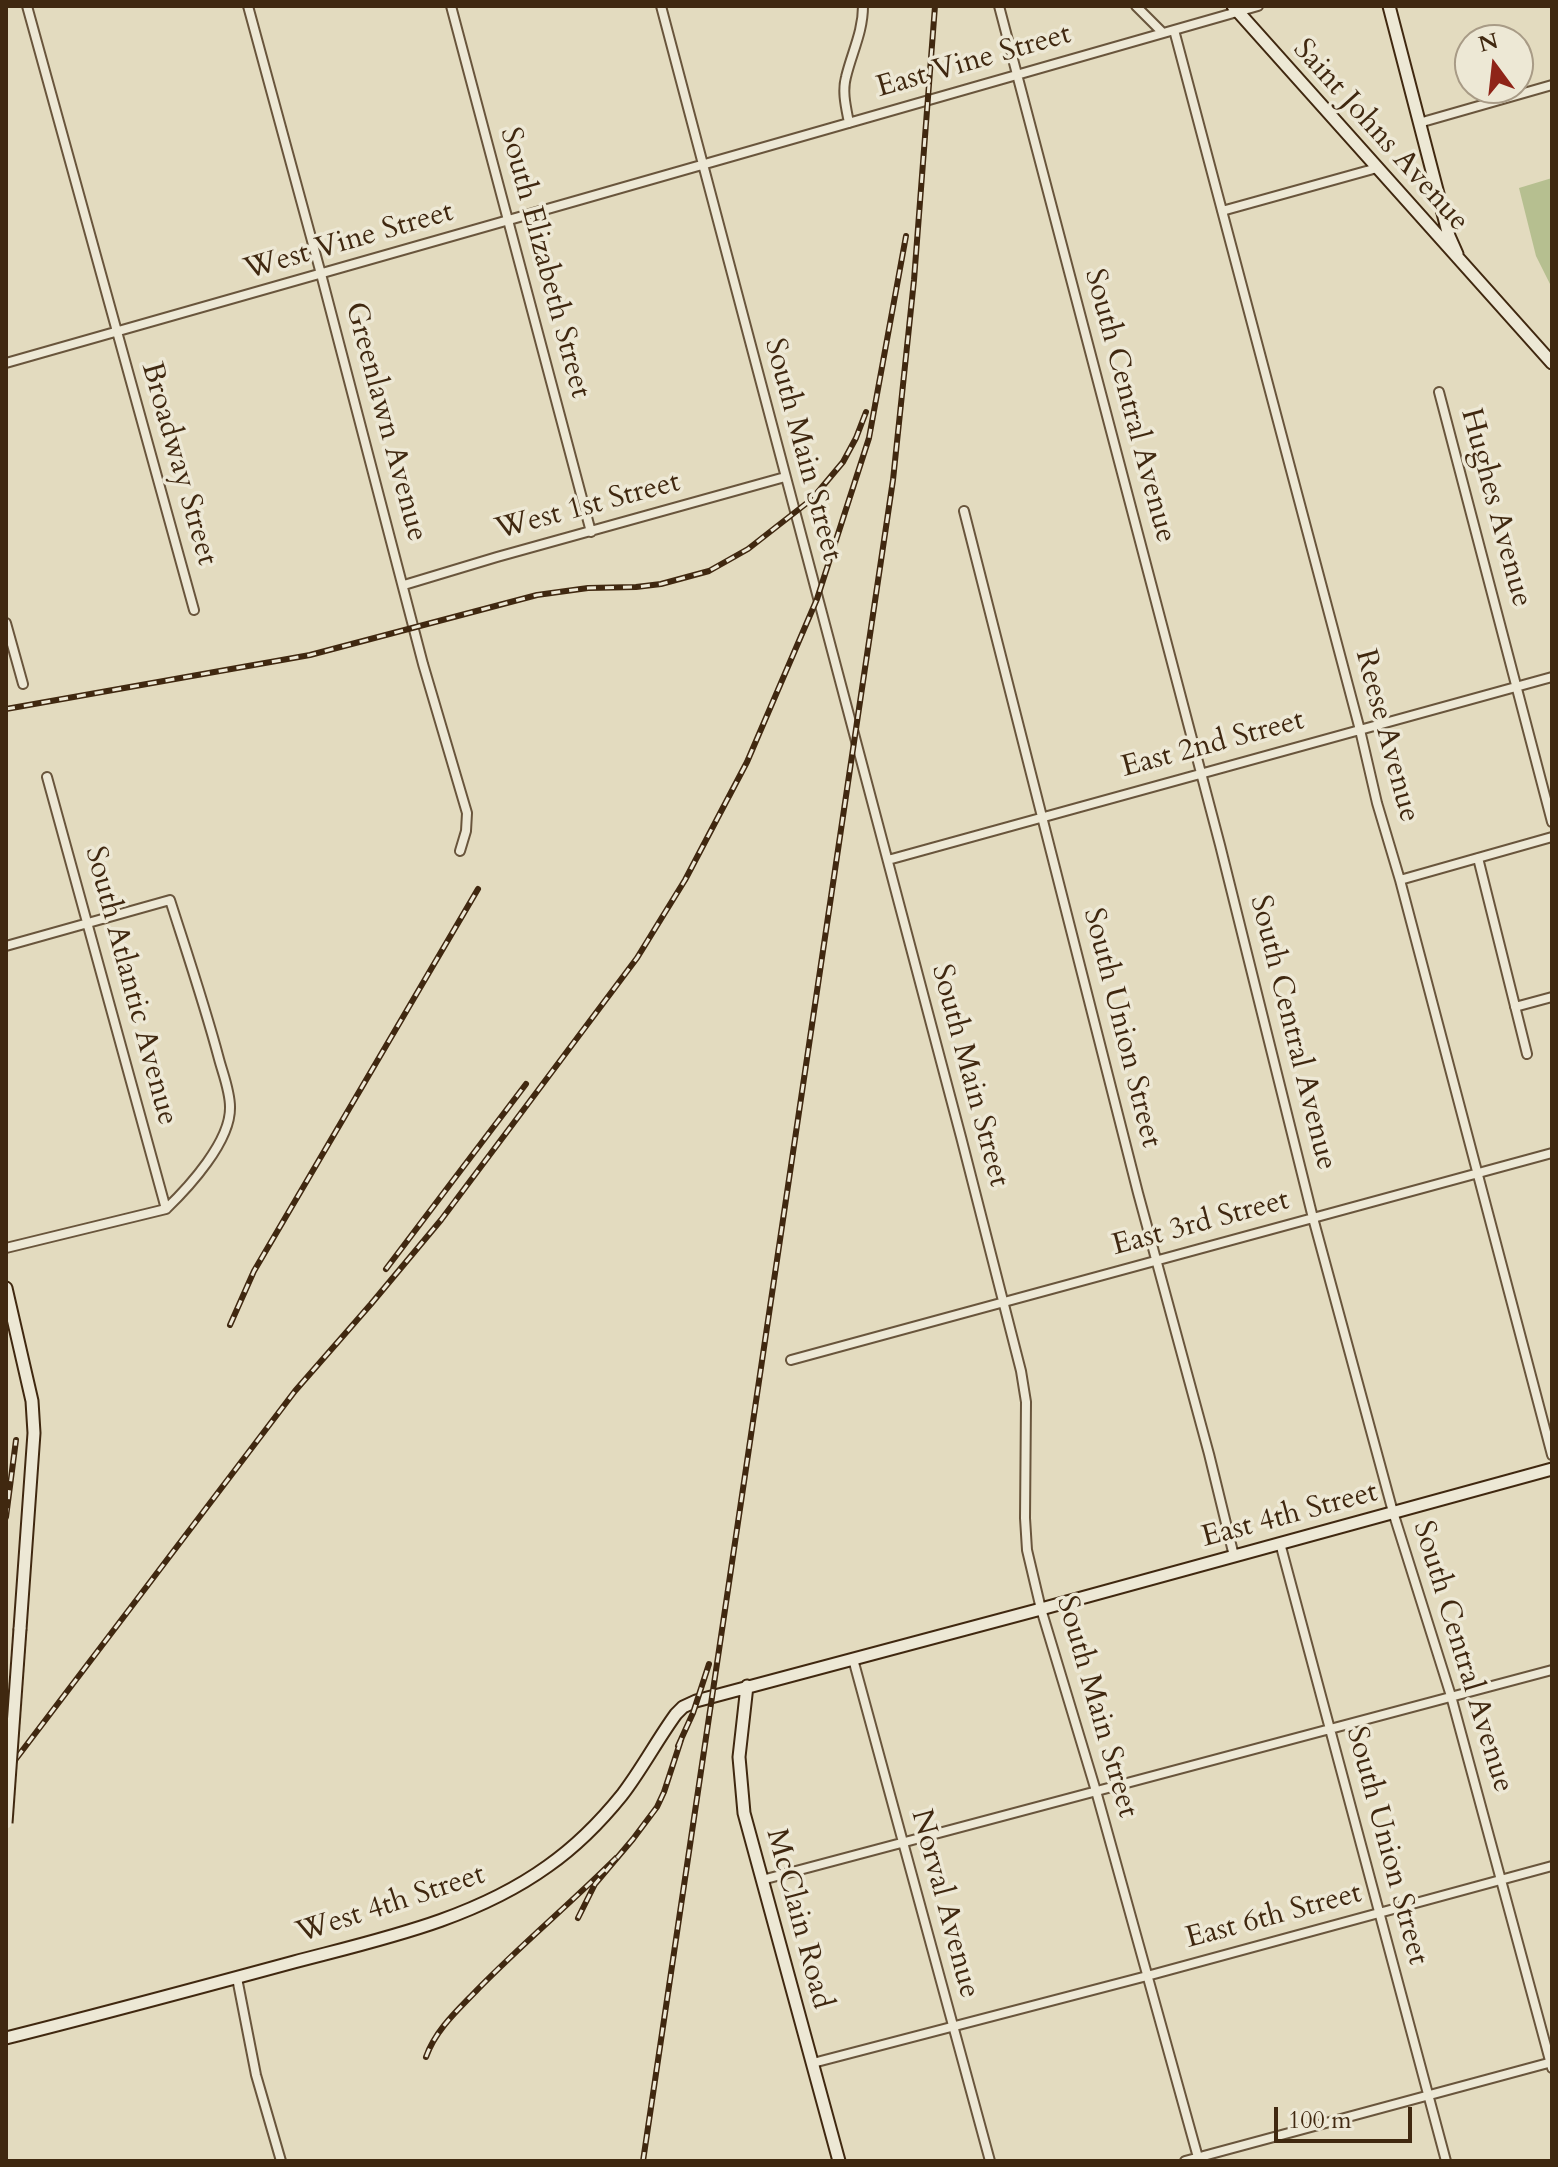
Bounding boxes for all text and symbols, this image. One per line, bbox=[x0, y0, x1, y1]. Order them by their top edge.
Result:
street label: East Vine Street bbox=[873, 17, 1075, 107]
north arrow bbox=[1454, 24, 1534, 104]
text: N bbox=[1475, 26, 1501, 60]
street label: Saint Johns Avenue bbox=[1284, 32, 1476, 240]
street label: South Elizabeth Street bbox=[491, 124, 597, 402]
street label: West Vine Street bbox=[240, 195, 458, 289]
street label: South Central Avenue bbox=[1075, 265, 1183, 547]
street label: Greenlawn Avenue bbox=[336, 299, 434, 545]
street label: South Main Street bbox=[755, 335, 849, 565]
street label: Broadway Street bbox=[132, 358, 224, 570]
street label: Hughes Avenue bbox=[1451, 405, 1539, 611]
street label: West 1st Street bbox=[492, 465, 684, 549]
street label: Reese Avenue bbox=[1346, 646, 1426, 826]
street label: East 2nd Street bbox=[1118, 703, 1308, 787]
street label: South Atlantic Avenue bbox=[75, 843, 185, 1129]
street label: South Central Avenue bbox=[1240, 892, 1344, 1174]
street label: South Union Street bbox=[1074, 905, 1168, 1151]
street label: South Main Street bbox=[922, 961, 1016, 1191]
street label: East 3rd Street bbox=[1109, 1183, 1293, 1265]
street label: East 4th Street bbox=[1198, 1475, 1382, 1557]
street label: South Central Avenue bbox=[1404, 1517, 1520, 1797]
street label: South Main Street bbox=[1047, 1592, 1145, 1822]
street label: South Union Street bbox=[1337, 1723, 1435, 1969]
street label: Norval Avenue bbox=[902, 1806, 986, 2002]
street label: McClain Road bbox=[757, 1825, 839, 2013]
street label: West 4th Street bbox=[292, 1858, 490, 1952]
street label: East 6th Street bbox=[1182, 1876, 1366, 1958]
scale bar bbox=[1278, 2091, 1416, 2141]
text: 100 m bbox=[1288, 2104, 1352, 2137]

